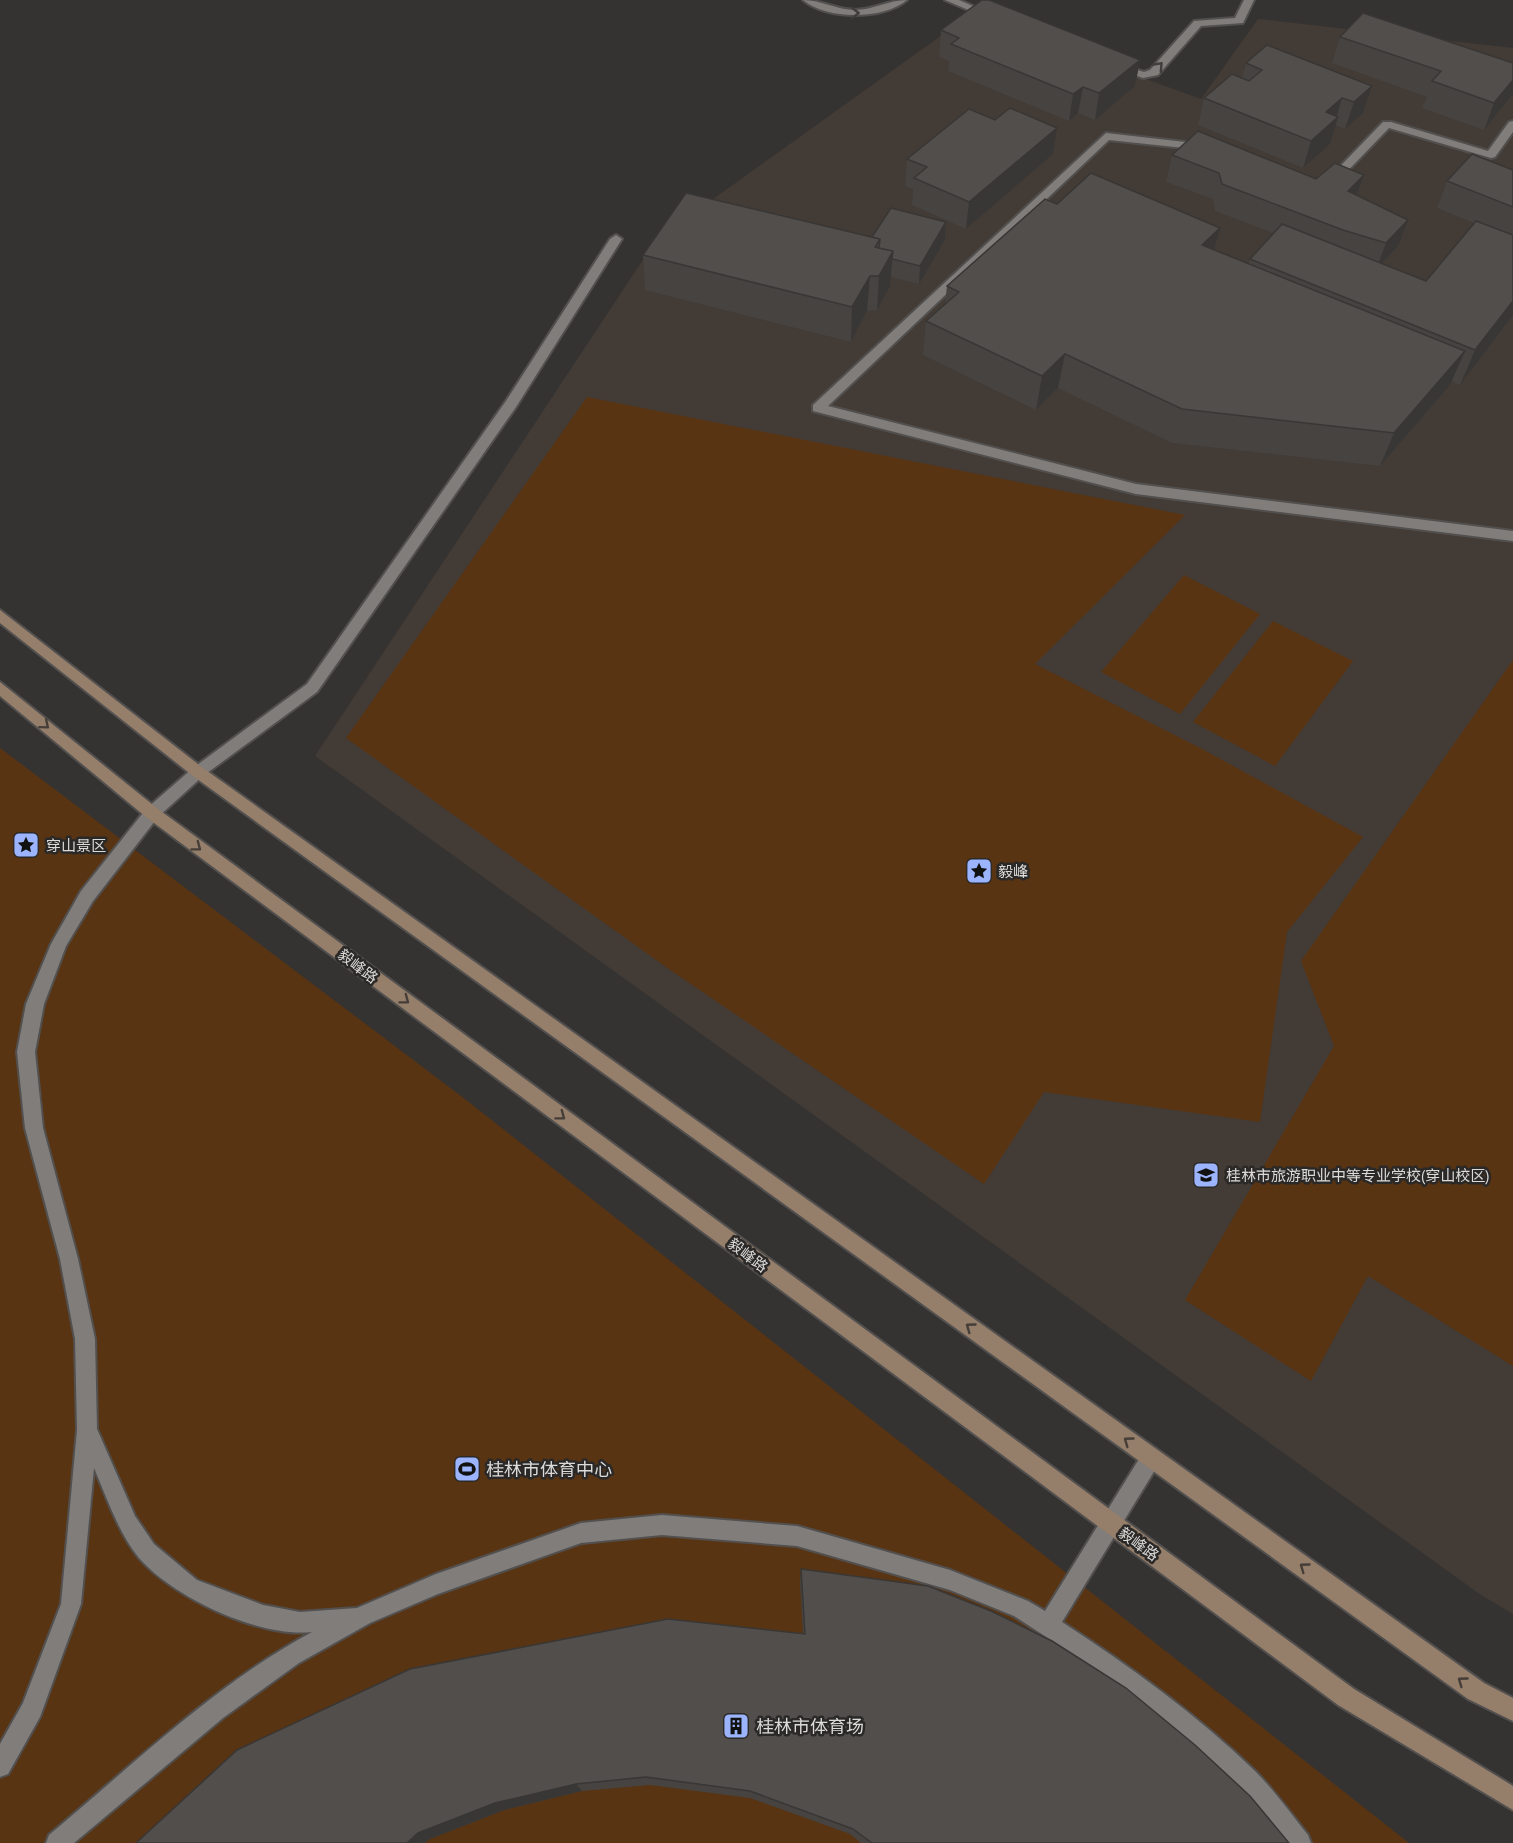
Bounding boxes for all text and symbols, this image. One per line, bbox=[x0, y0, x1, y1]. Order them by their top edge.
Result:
one-way arrow bbox=[851, 7, 860, 19]
one-way arrow bbox=[1152, 62, 1163, 72]
one-way arrow bbox=[38, 718, 49, 729]
place icon: 穿山景区 bbox=[11, 830, 41, 860]
place label: 穿山景区 bbox=[46, 836, 106, 855]
one-way arrow bbox=[191, 839, 202, 850]
place icon: 毅峰 bbox=[964, 856, 994, 886]
place label: 毅峰 bbox=[998, 862, 1028, 881]
street label: 毅峰路 bbox=[334, 945, 382, 987]
one-way arrow bbox=[398, 993, 409, 1004]
one-way arrow bbox=[555, 1109, 566, 1120]
school or university icon: 桂林市旅游职业中等专业学校(穿山校区) bbox=[1191, 1160, 1221, 1190]
place label: 桂林市旅游职业中等专业学校(穿山校区) bbox=[1226, 1166, 1489, 1185]
street label: 毅峰路 bbox=[724, 1234, 772, 1276]
one-way arrow bbox=[966, 1323, 977, 1334]
one-way arrow bbox=[1124, 1437, 1135, 1448]
sports icon: 桂林市体育中心 bbox=[452, 1454, 482, 1484]
place label: 桂林市体育中心 bbox=[486, 1458, 612, 1481]
street label: 毅峰路 bbox=[1115, 1523, 1163, 1565]
one-way arrow bbox=[1299, 1563, 1310, 1574]
one-way arrow bbox=[1458, 1677, 1469, 1688]
building icon: 桂林市体育场 bbox=[721, 1711, 751, 1741]
place label: 桂林市体育场 bbox=[756, 1715, 864, 1738]

